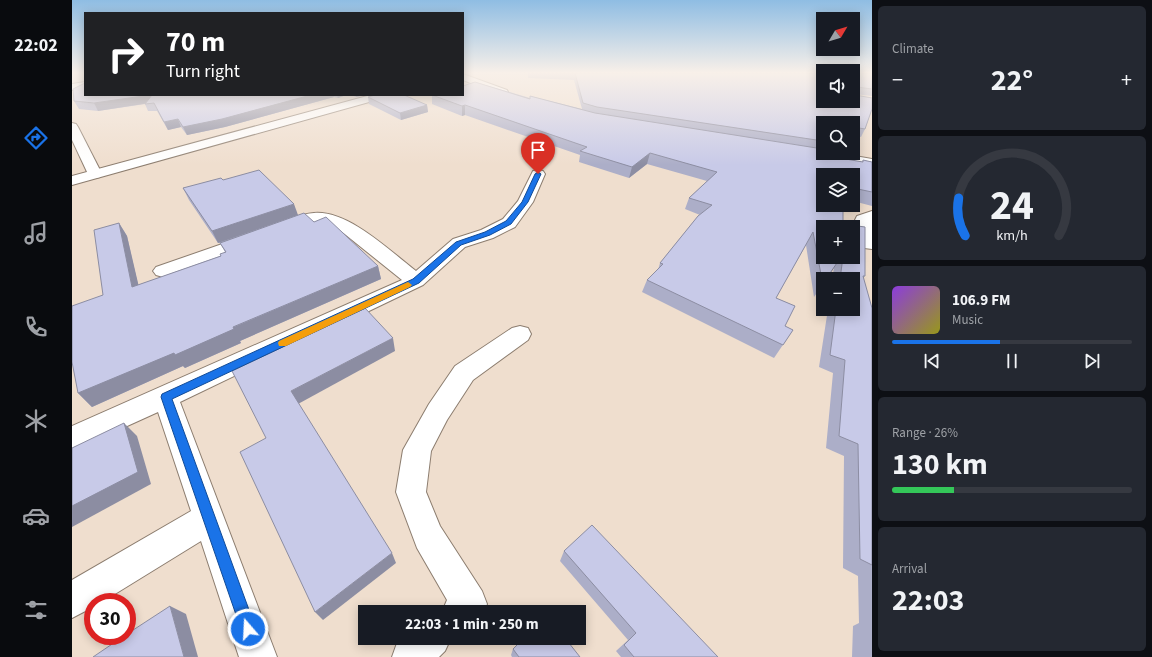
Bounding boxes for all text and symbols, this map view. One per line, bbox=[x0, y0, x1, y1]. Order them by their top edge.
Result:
north arrow bbox=[816, 12, 860, 56]
map controls bbox=[816, 12, 860, 316]
text: 70 m bbox=[166, 22, 225, 62]
icon: right bbox=[100, 28, 152, 80]
text: 22:02 bbox=[14, 33, 58, 58]
text: Climate bbox=[892, 40, 934, 58]
text: Turn right bbox=[166, 59, 240, 84]
text: 22° bbox=[991, 59, 1033, 102]
button: sound bbox=[816, 64, 860, 108]
text: − bbox=[892, 64, 903, 96]
text: + bbox=[1121, 64, 1132, 96]
button: search bbox=[816, 116, 860, 160]
icon: directions bbox=[22, 124, 50, 152]
pin bbox=[521, 133, 555, 174]
icon: arrive bbox=[527, 139, 549, 161]
button: layers bbox=[816, 168, 860, 212]
text: 24 bbox=[990, 176, 1034, 236]
icon: music bbox=[22, 219, 50, 247]
button: + bbox=[816, 220, 860, 264]
text: km/h bbox=[996, 225, 1028, 246]
button: − bbox=[816, 272, 860, 316]
text: 106.9 FM bbox=[952, 290, 1010, 311]
text: Music bbox=[952, 311, 983, 329]
icon: phone bbox=[22, 313, 50, 341]
icon: previous bbox=[921, 350, 943, 372]
icon: pause bbox=[1001, 350, 1023, 372]
icon: next bbox=[1081, 350, 1103, 372]
icon: climate bbox=[22, 407, 50, 435]
text: Range · 26% bbox=[892, 424, 958, 442]
text: 130 km bbox=[892, 443, 988, 486]
icon: car bbox=[22, 502, 50, 530]
text: Arrival bbox=[892, 560, 927, 578]
text: 22:03 bbox=[892, 579, 964, 622]
speed limit sign: 30 bbox=[84, 593, 136, 645]
icon: filters bbox=[22, 596, 50, 624]
position arrow bbox=[227, 608, 269, 650]
text: 22:03 · 1 min · 250 m bbox=[405, 614, 539, 635]

